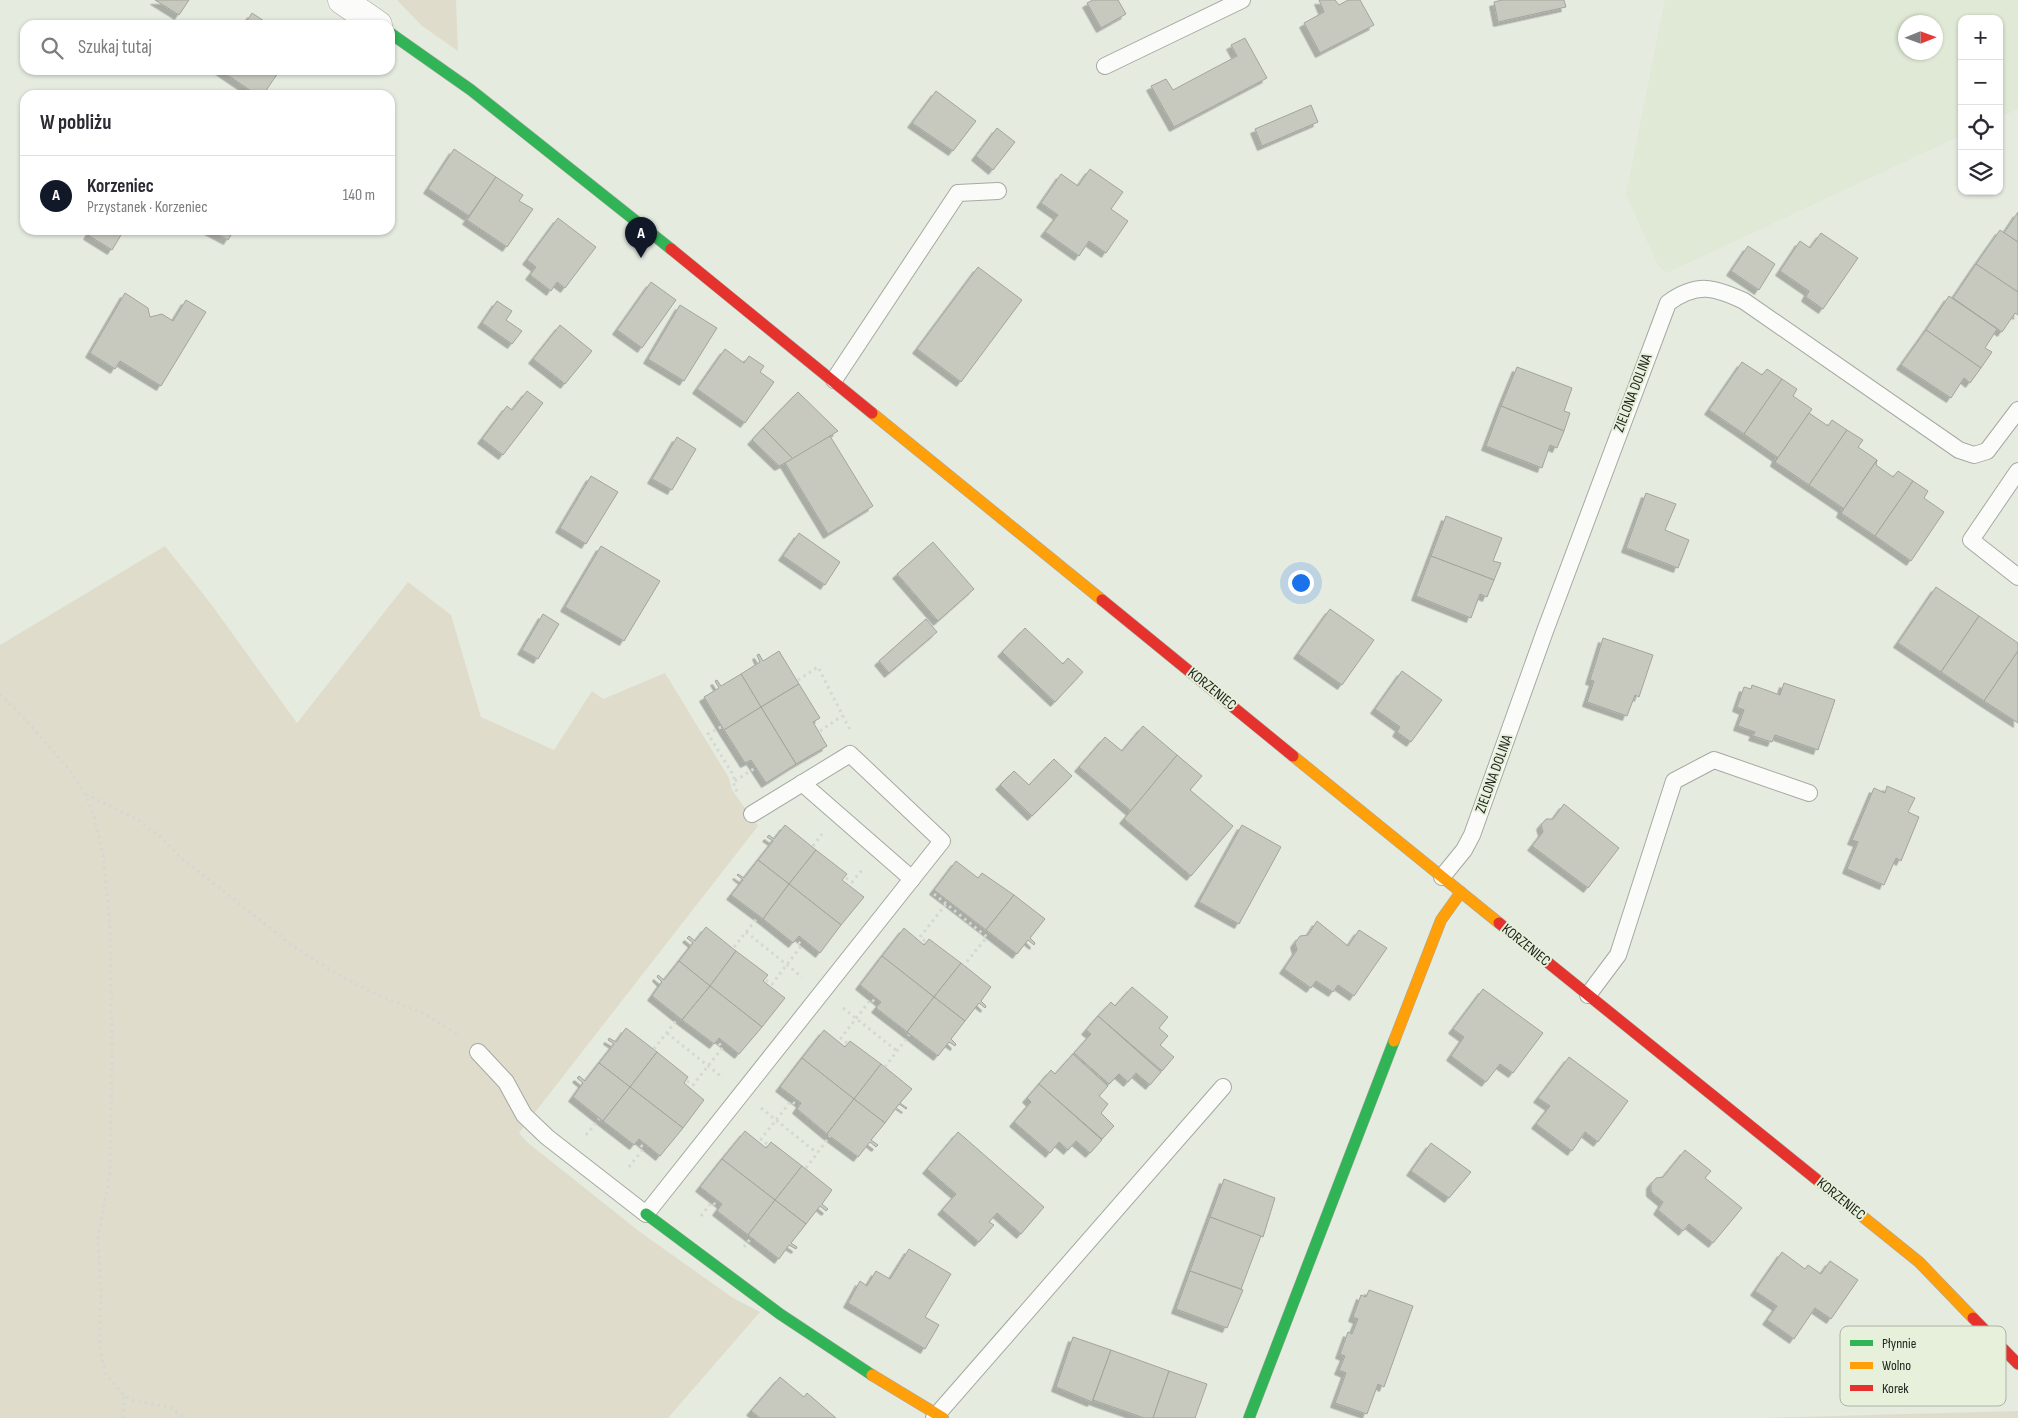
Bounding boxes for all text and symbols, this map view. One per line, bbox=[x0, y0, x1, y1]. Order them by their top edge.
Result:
north arrow bbox=[1898, 15, 1943, 60]
map controls bbox=[1958, 15, 2003, 195]
button: + bbox=[1958, 15, 2003, 60]
search box bbox=[20, 20, 395, 75]
icon: search bbox=[38, 34, 66, 62]
text: Szukaj tutaj bbox=[78, 36, 152, 59]
button: − bbox=[1958, 60, 2003, 105]
button: locate bbox=[1958, 105, 2003, 150]
text: W pobliżu bbox=[40, 110, 111, 135]
button: layers bbox=[1958, 150, 2003, 195]
text: Korzeniec bbox=[87, 175, 154, 198]
text: A bbox=[52, 186, 60, 205]
text: 140 m bbox=[343, 186, 375, 205]
text: Przystanek · Korzeniec bbox=[87, 198, 208, 217]
pin: A bbox=[625, 217, 657, 258]
street label: ZIELONA DOLINA bbox=[1609, 351, 1657, 435]
your location bbox=[1288, 570, 1314, 596]
street label: KORZENIEC bbox=[1184, 664, 1240, 714]
street label: ZIELONA DOLINA bbox=[1471, 732, 1517, 816]
street label: KORZENIEC bbox=[1498, 920, 1554, 970]
street label: KORZENIEC bbox=[1813, 1174, 1869, 1224]
legend bbox=[1840, 1326, 2006, 1406]
text: Płynnie bbox=[1882, 1335, 1916, 1352]
text: Wolno bbox=[1882, 1357, 1911, 1374]
text: Korek bbox=[1882, 1380, 1909, 1397]

